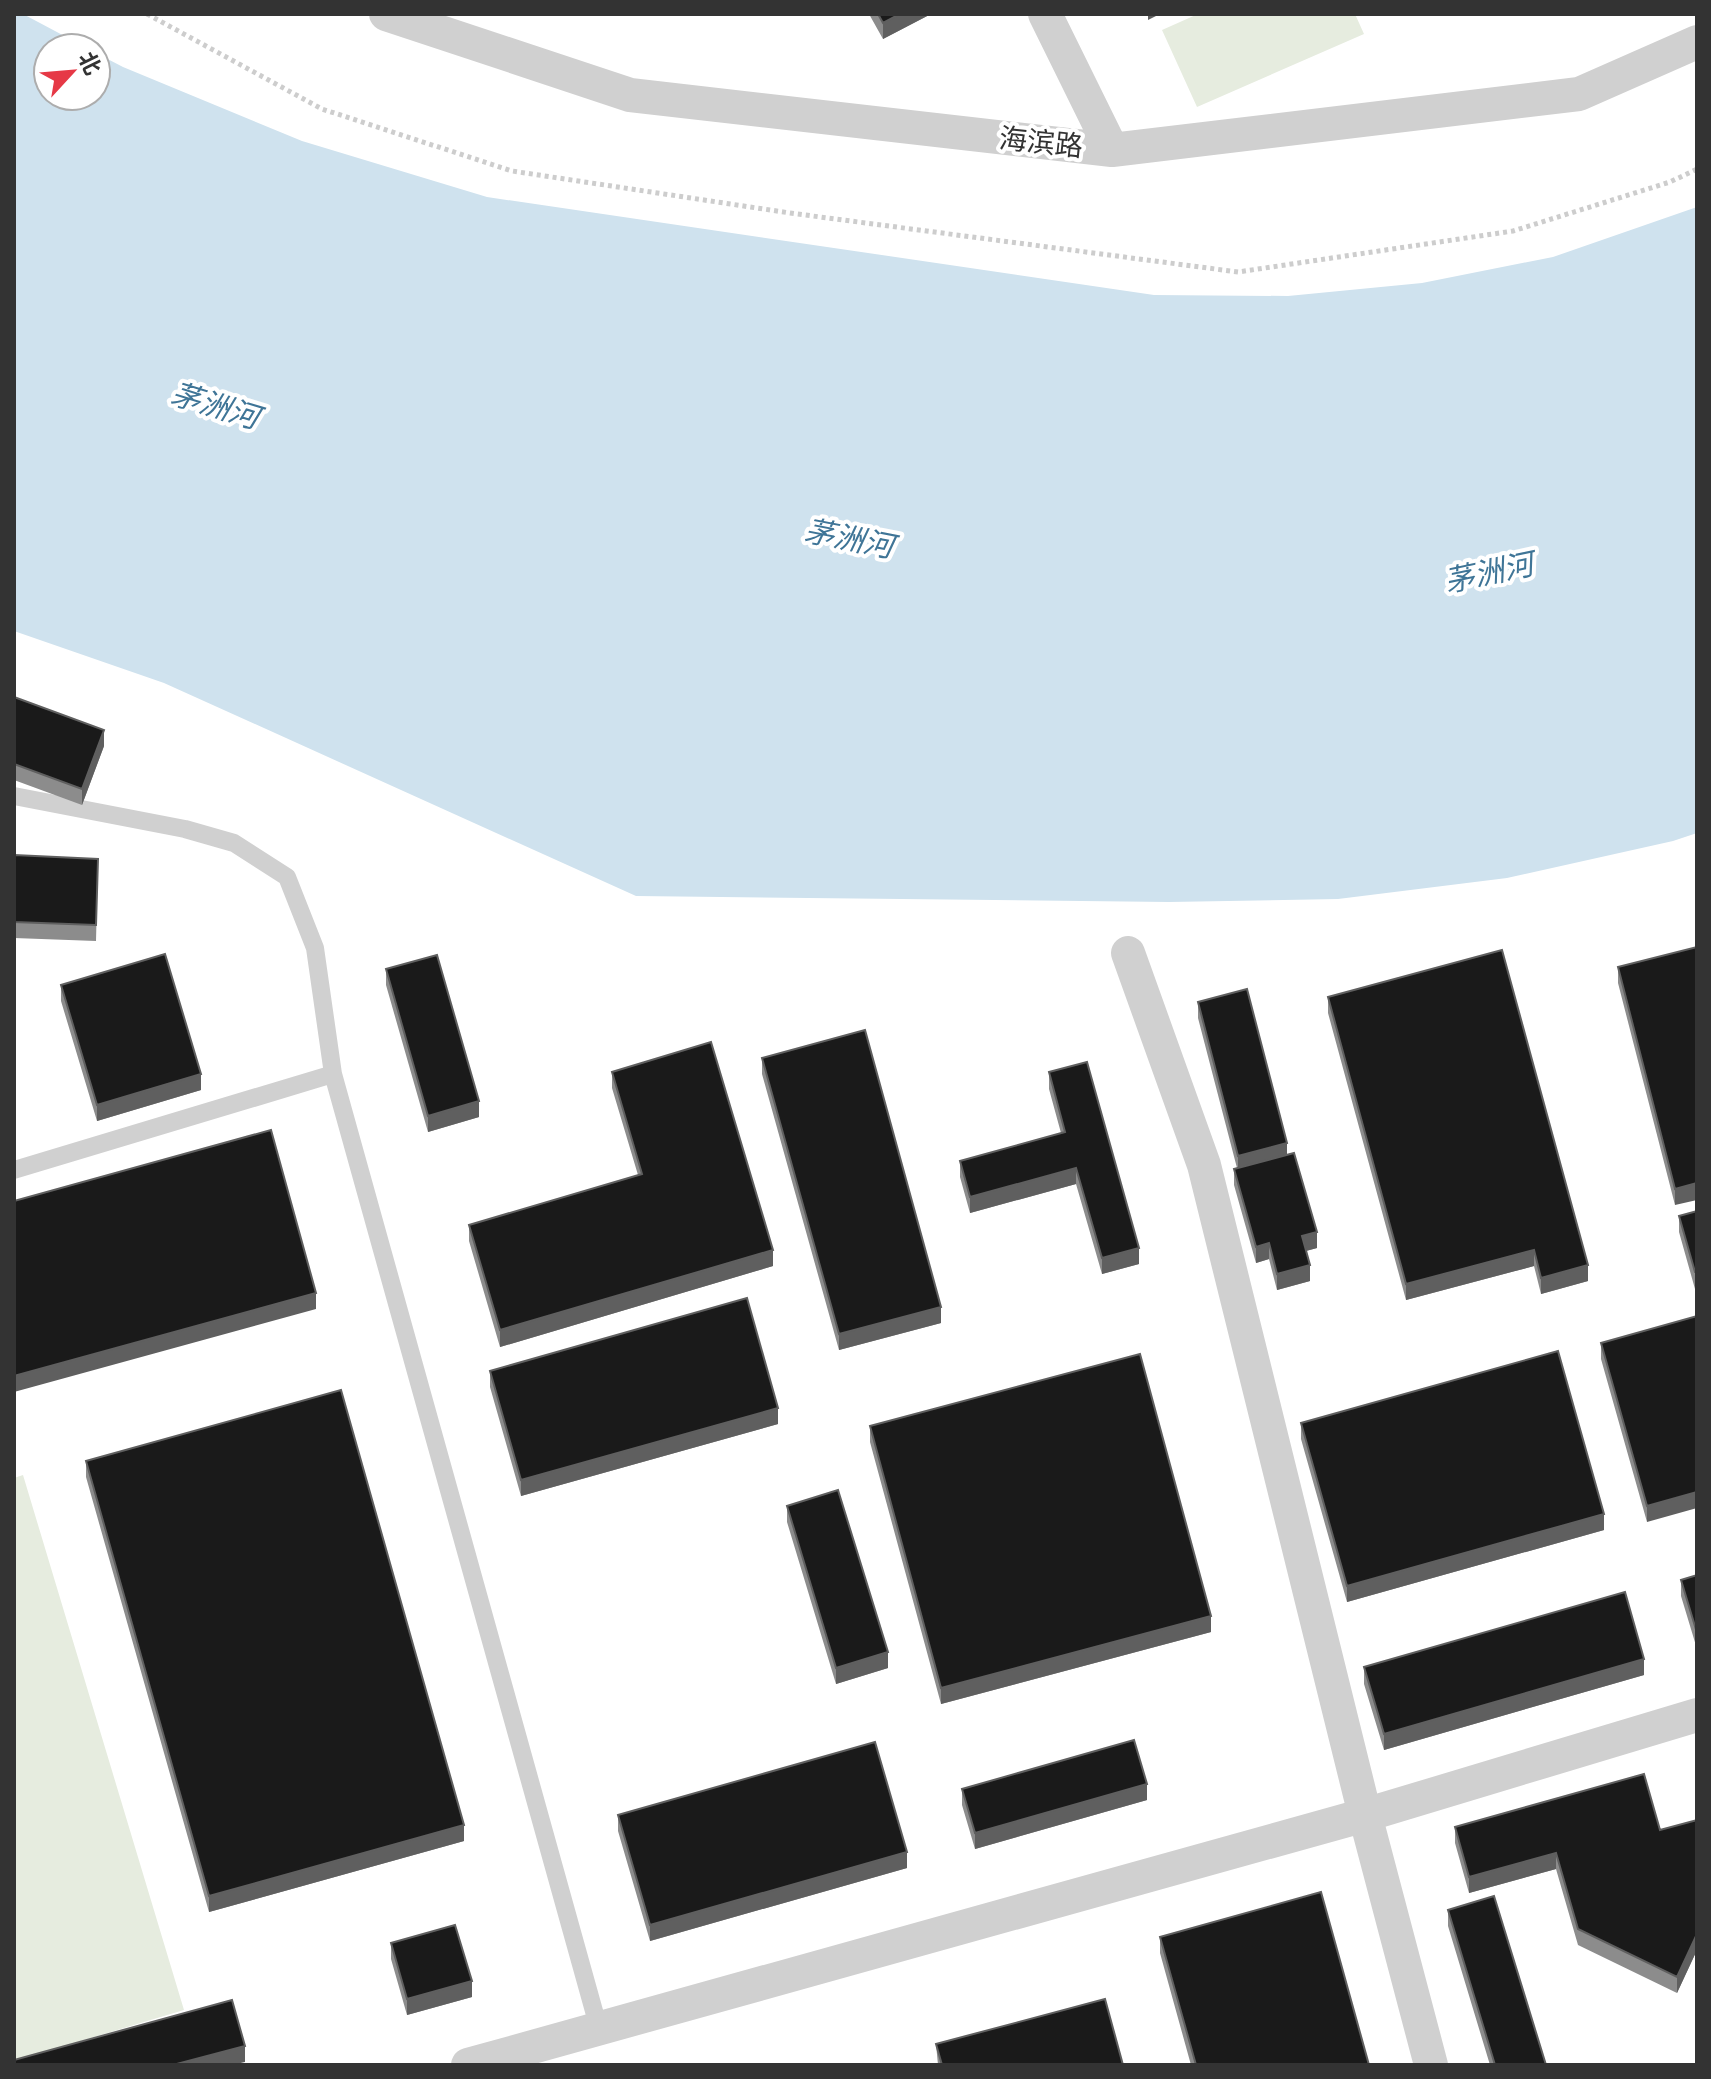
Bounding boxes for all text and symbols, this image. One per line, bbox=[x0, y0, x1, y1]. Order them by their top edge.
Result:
north arrow bbox=[32, 32, 112, 112]
text: 北 bbox=[73, 48, 106, 79]
street label: 海滨路 bbox=[997, 122, 1084, 163]
water label: 茅洲河 bbox=[167, 376, 268, 438]
water label: 茅洲河 bbox=[801, 513, 902, 566]
water label: 茅洲河 bbox=[1441, 545, 1542, 600]

